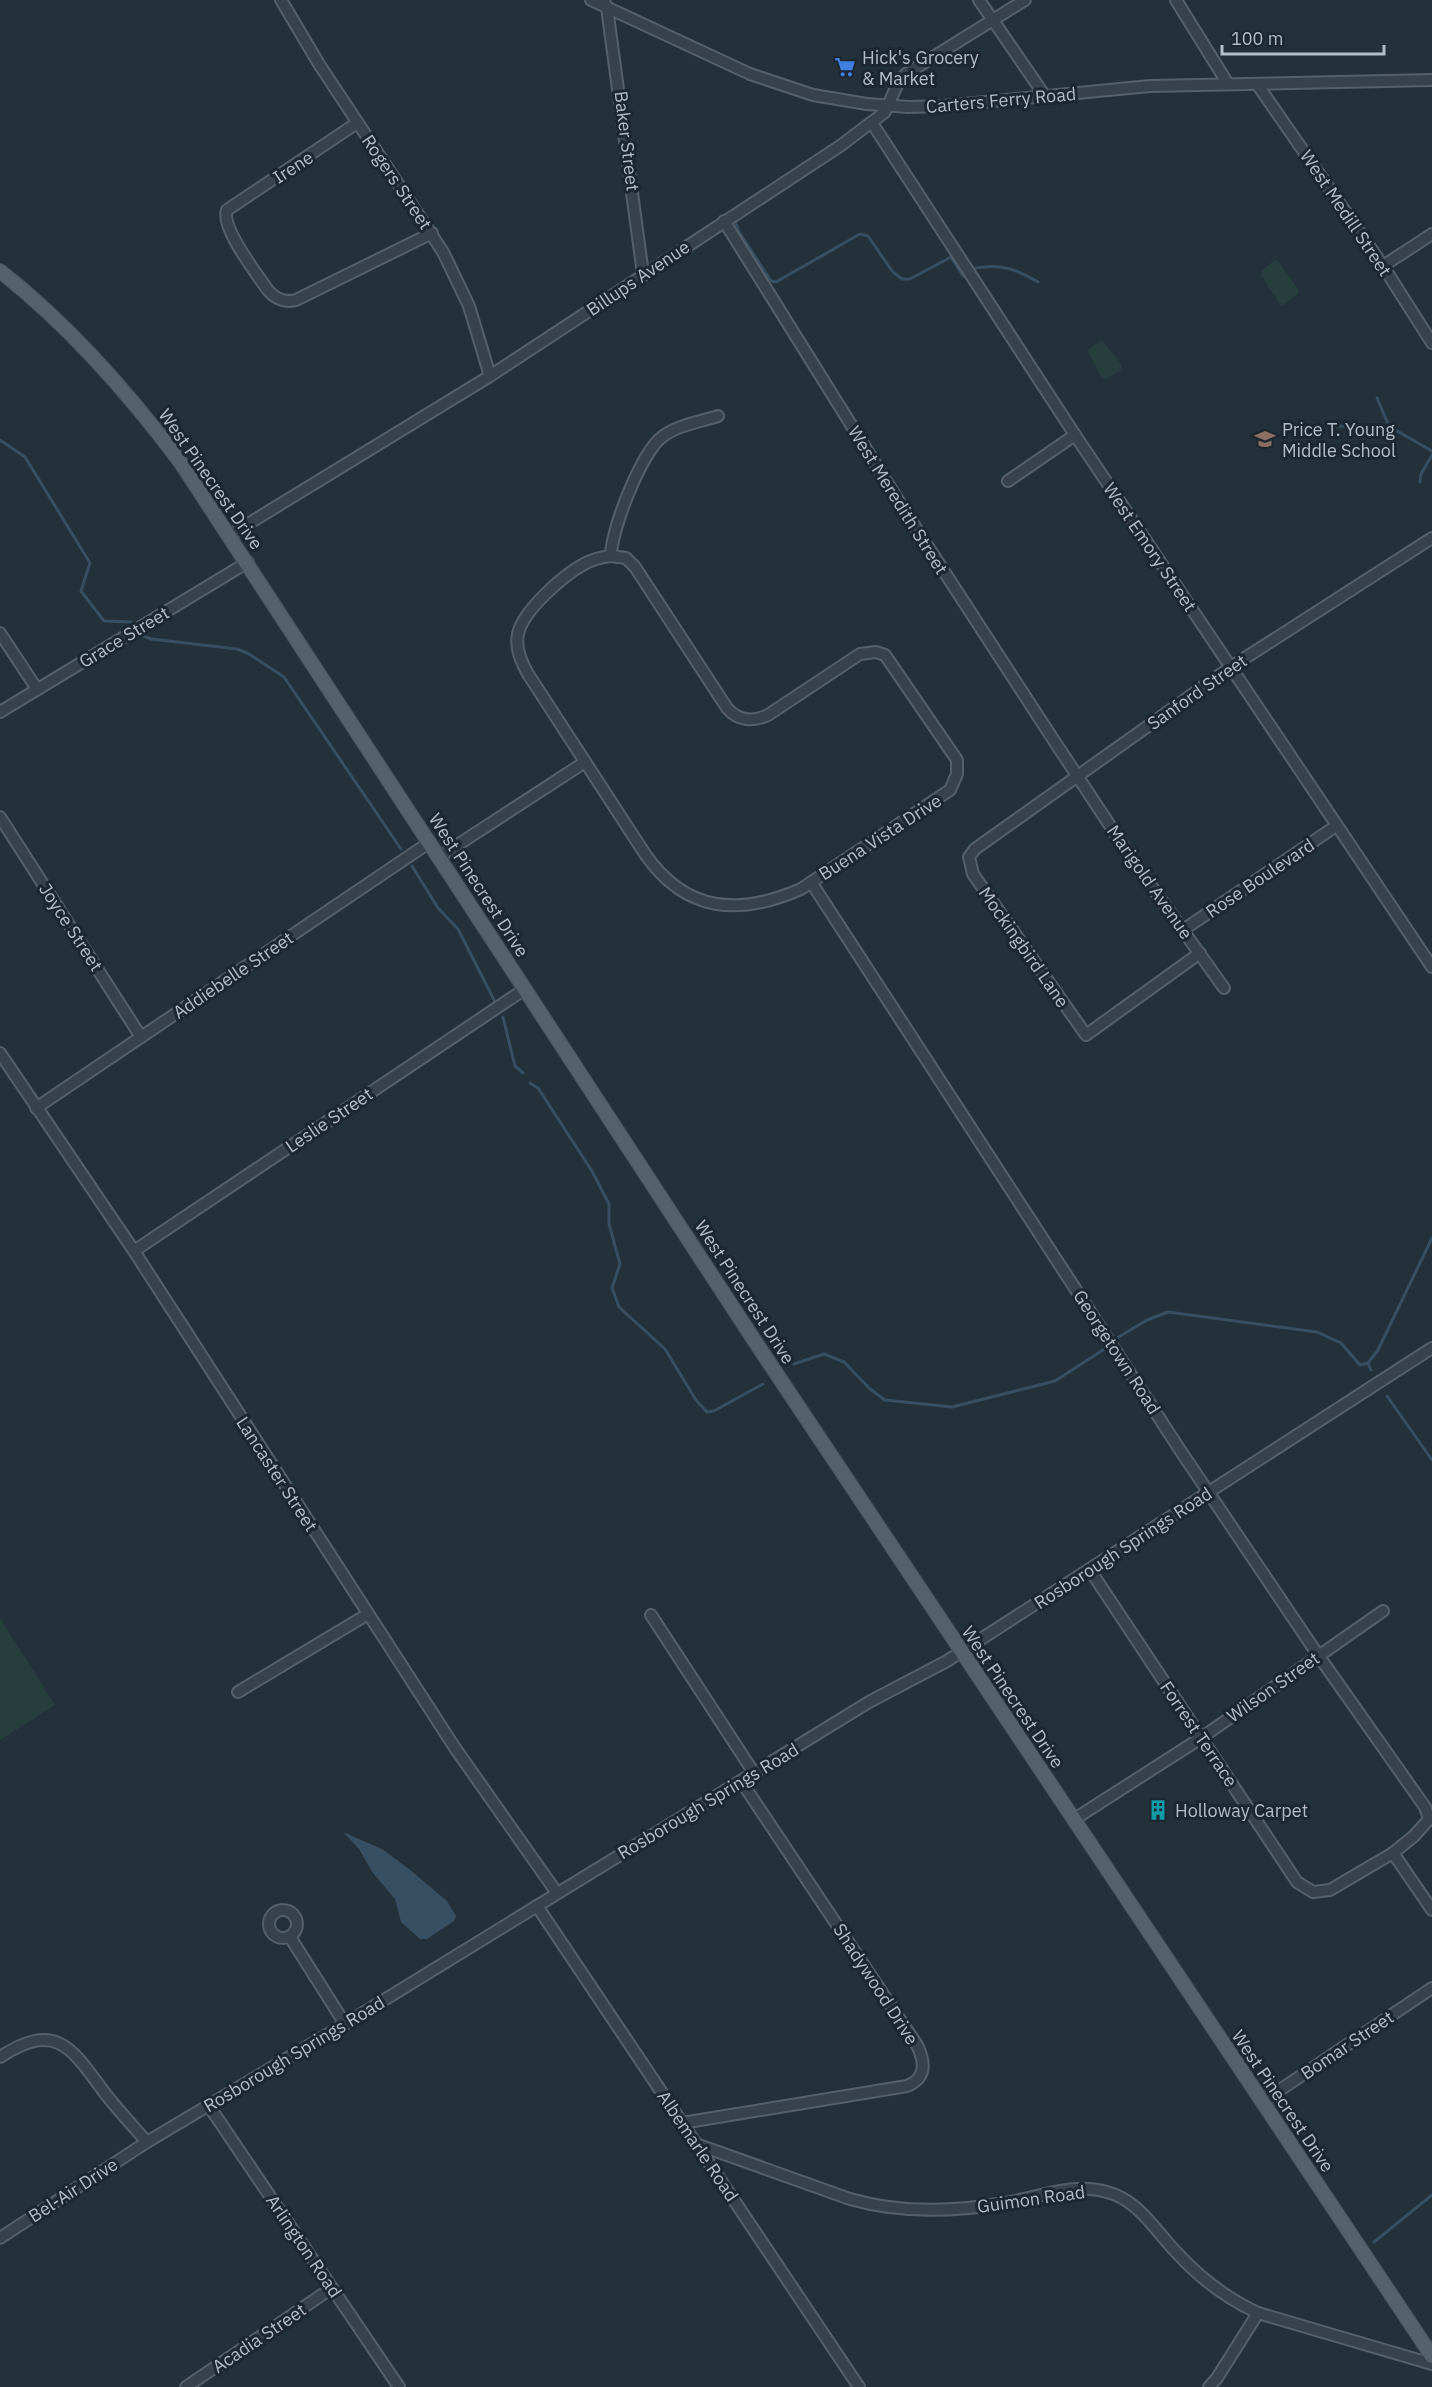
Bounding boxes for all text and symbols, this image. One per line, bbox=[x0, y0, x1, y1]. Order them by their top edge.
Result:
scale bar bbox=[1222, 18, 1384, 56]
text: 100 m bbox=[1231, 27, 1283, 50]
place label: Hick's Grocery & Market bbox=[862, 46, 979, 90]
supermarket icon: Hick's Grocery & Market bbox=[833, 55, 857, 79]
street label: Carters Ferry Road bbox=[925, 82, 1077, 118]
street label: Baker Street bbox=[609, 90, 645, 192]
street label: Rogers Street bbox=[357, 130, 437, 234]
street label: Irene bbox=[268, 145, 318, 189]
street label: West Medill Street bbox=[1295, 145, 1397, 281]
street label: Billups Avenue bbox=[582, 235, 694, 321]
street label: West Pinecrest Drive bbox=[154, 404, 268, 554]
place label: Price T. Young Middle School bbox=[1282, 418, 1396, 462]
street label: West Meredith Street bbox=[843, 421, 953, 579]
school or university icon: Price T. Young Middle School bbox=[1253, 427, 1277, 451]
street label: West Emory Street bbox=[1098, 478, 1202, 616]
street label: Grace Street bbox=[75, 601, 173, 673]
street label: Sanford Street bbox=[1143, 649, 1251, 735]
street label: Buena Vista Drive bbox=[814, 789, 946, 885]
street label: West Pinecrest Drive bbox=[424, 809, 534, 961]
street label: Marigold Avenue bbox=[1102, 820, 1198, 944]
street label: Rose Boulevard bbox=[1201, 833, 1319, 923]
street label: Joyce Street bbox=[34, 879, 108, 975]
street label: Mockingbird Lane bbox=[974, 882, 1074, 1012]
street label: Addiebelle Street bbox=[168, 926, 298, 1024]
street label: Leslie Street bbox=[281, 1082, 377, 1158]
street label: West Pinecrest Drive bbox=[690, 1216, 800, 1368]
street label: Georgetown Road bbox=[1068, 1285, 1166, 1419]
street label: Lancaster Street bbox=[231, 1412, 323, 1536]
street label: Rosborough Springs Road bbox=[1030, 1482, 1216, 1614]
street label: West Pinecrest Drive bbox=[957, 1621, 1069, 1773]
street label: Wilson Street bbox=[1222, 1647, 1324, 1727]
street label: Forrest Terrace bbox=[1155, 1677, 1243, 1791]
street label: Rosborough Springs Road bbox=[613, 1738, 803, 1864]
building icon: Holloway Carpet bbox=[1146, 1798, 1170, 1822]
place label: Holloway Carpet bbox=[1175, 1799, 1308, 1822]
street label: Shadywood Drive bbox=[828, 1919, 924, 2049]
street label: Rosborough Springs Road bbox=[199, 1991, 389, 2117]
street label: Bomar Street bbox=[1296, 2005, 1398, 2085]
street label: West Pinecrest Drive bbox=[1227, 2025, 1339, 2177]
street label: Albemarle Road bbox=[652, 2086, 744, 2206]
street label: Bel-Air Drive bbox=[24, 2153, 122, 2227]
street label: Guimon Road bbox=[975, 2180, 1087, 2218]
street label: Arlington Road bbox=[261, 2190, 347, 2302]
street label: Acadia Street bbox=[208, 2298, 310, 2378]

